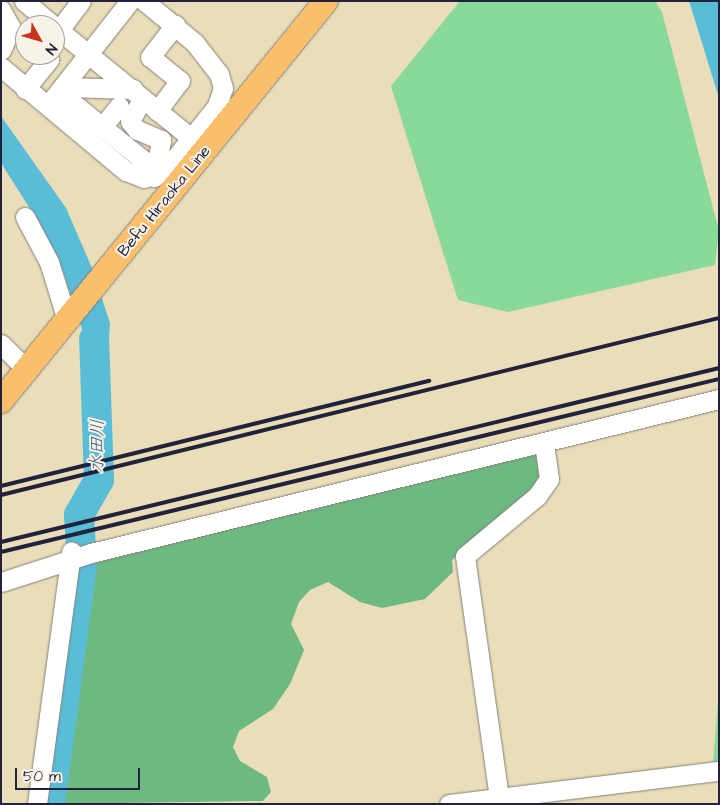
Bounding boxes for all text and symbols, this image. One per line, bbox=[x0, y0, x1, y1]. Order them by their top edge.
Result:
north arrow bbox=[15, 15, 65, 65]
text: N bbox=[40, 39, 61, 59]
street label: Befu Hiraoka Line bbox=[114, 142, 214, 260]
water label: 水田川 bbox=[87, 419, 109, 473]
scale bar bbox=[18, 758, 142, 790]
text: 50 m bbox=[23, 766, 61, 787]

